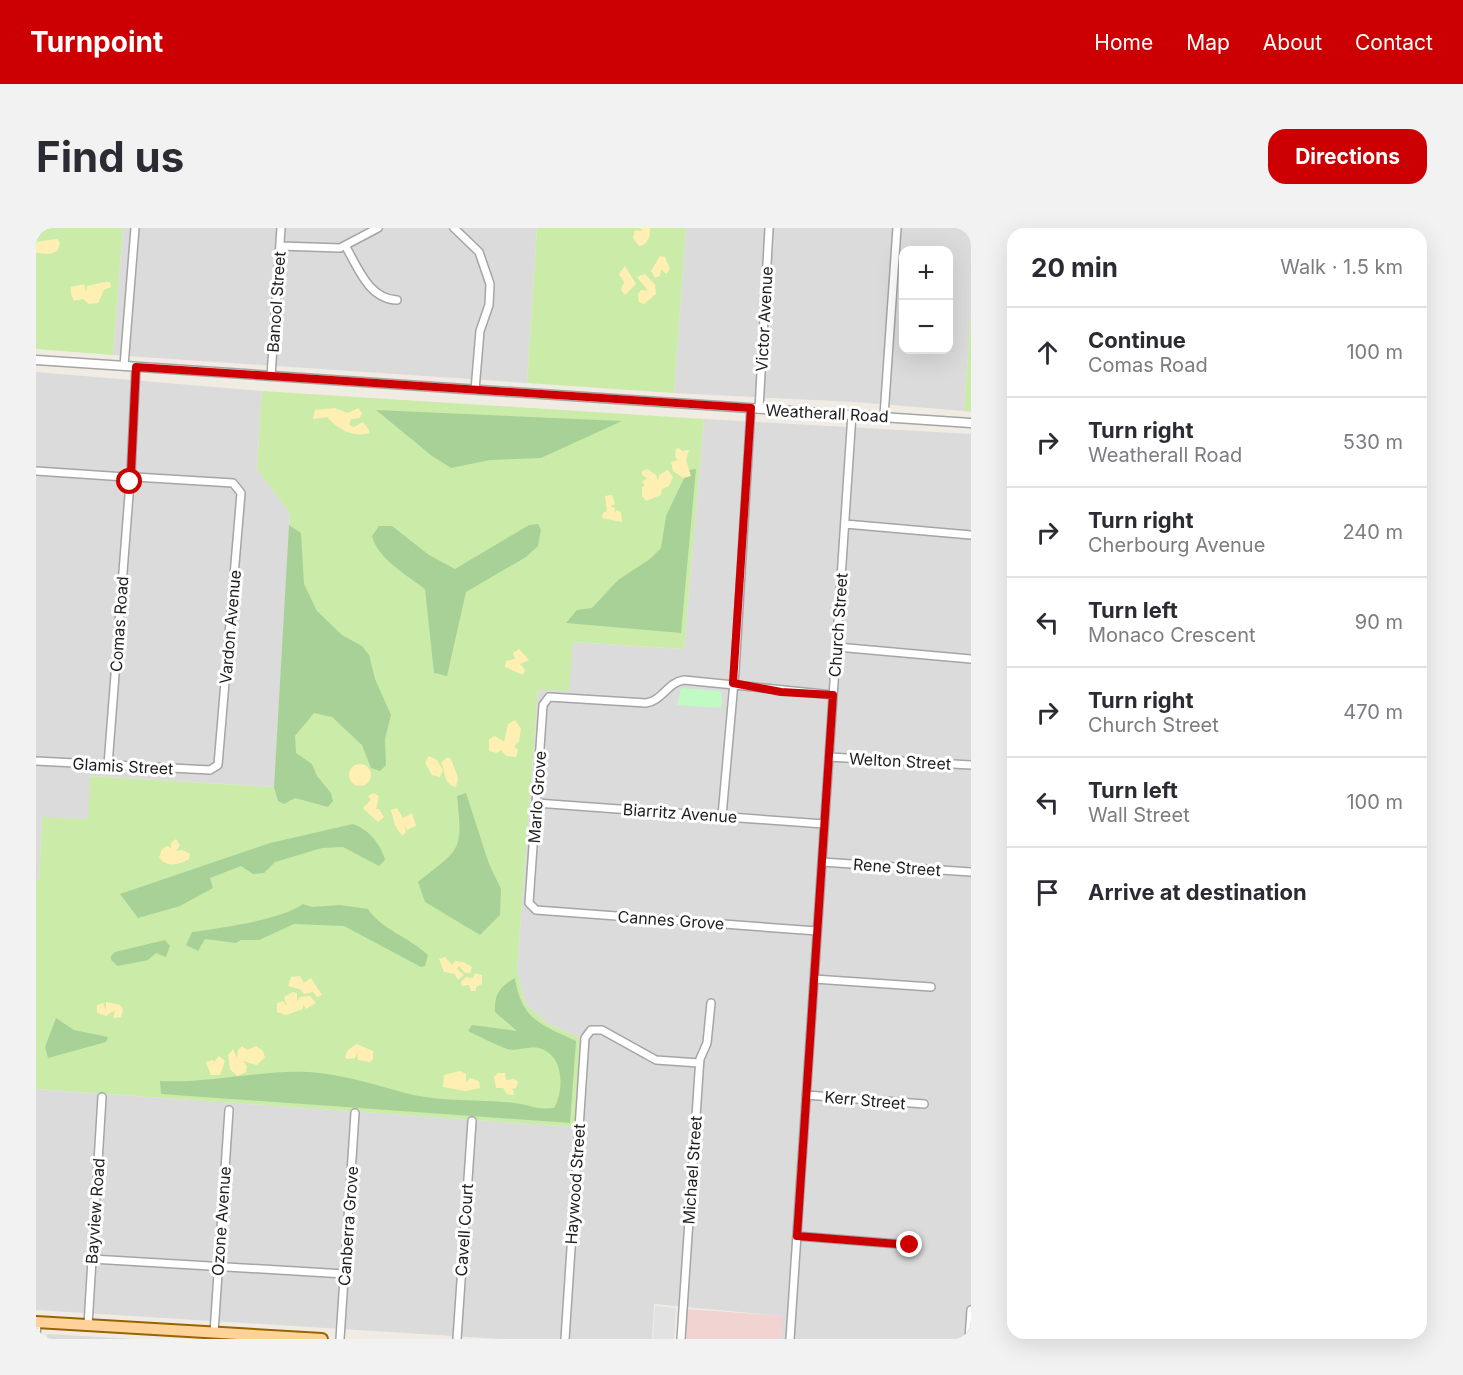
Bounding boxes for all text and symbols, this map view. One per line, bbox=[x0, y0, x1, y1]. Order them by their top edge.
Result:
text: Turnpoint bbox=[30, 25, 163, 59]
text: Home bbox=[1094, 30, 1153, 55]
text: Map bbox=[1186, 30, 1230, 55]
text: About bbox=[1263, 30, 1322, 55]
text: Contact bbox=[1355, 30, 1433, 55]
button: Directions bbox=[1268, 129, 1427, 184]
text: Find us bbox=[36, 131, 184, 182]
map controls bbox=[899, 246, 953, 354]
button: + bbox=[899, 246, 953, 300]
street label: Banool Street bbox=[262, 251, 290, 353]
text: 20 min bbox=[1031, 252, 1118, 283]
text: Walk · 1.5 km bbox=[1280, 255, 1403, 279]
street label: Victor Avenue bbox=[751, 266, 777, 372]
button: − bbox=[899, 300, 953, 354]
text: Continue bbox=[1088, 327, 1186, 353]
icon: ahead bbox=[1031, 336, 1064, 369]
text: 100 m bbox=[1346, 340, 1403, 364]
text: Comas Road bbox=[1088, 353, 1208, 377]
street label: Weatherall Road bbox=[765, 400, 889, 426]
text: Turn right bbox=[1088, 417, 1194, 443]
icon: right bbox=[1031, 426, 1064, 459]
text: 530 m bbox=[1343, 430, 1403, 454]
text: Weatherall Road bbox=[1088, 443, 1242, 467]
route start bbox=[116, 468, 142, 494]
text: Turn right bbox=[1088, 507, 1194, 533]
icon: right bbox=[1031, 516, 1064, 549]
text: 240 m bbox=[1342, 520, 1403, 544]
text: Cherbourg Avenue bbox=[1088, 533, 1265, 557]
street label: Vardon Avenue bbox=[215, 569, 245, 685]
street label: Church Street bbox=[824, 572, 852, 678]
street label: Comas Road bbox=[106, 576, 132, 672]
text: Turn left bbox=[1088, 597, 1178, 623]
icon: left bbox=[1031, 606, 1064, 639]
text: 90 m bbox=[1355, 610, 1403, 634]
text: Monaco Crescent bbox=[1088, 623, 1256, 647]
text: Turn right bbox=[1088, 687, 1194, 713]
icon: right bbox=[1031, 696, 1064, 729]
text: 470 m bbox=[1343, 700, 1403, 724]
text: Church Street bbox=[1088, 713, 1219, 737]
street label: Welton Street bbox=[848, 748, 952, 774]
street label: Marlo Grove bbox=[524, 750, 550, 844]
street label: Glamis Street bbox=[72, 753, 174, 779]
text: Turn left bbox=[1088, 777, 1178, 803]
icon: left bbox=[1031, 786, 1064, 819]
text: 100 m bbox=[1346, 790, 1403, 814]
street label: Biarritz Avenue bbox=[622, 799, 738, 827]
text: Wall Street bbox=[1088, 803, 1190, 827]
street label: Rene Street bbox=[852, 854, 942, 880]
icon: arrive bbox=[1031, 876, 1064, 909]
text: Arrive at destination bbox=[1088, 879, 1307, 905]
street label: Cannes Grove bbox=[617, 906, 725, 934]
street label: Kerr Street bbox=[824, 1086, 906, 1114]
street label: Michael Street bbox=[678, 1115, 706, 1225]
street label: Haywood Street bbox=[561, 1123, 589, 1245]
street label: Bayview Road bbox=[81, 1157, 109, 1265]
street label: Ozone Avenue bbox=[207, 1165, 235, 1277]
street label: Canberra Grove bbox=[334, 1165, 362, 1287]
street label: Cavell Court bbox=[451, 1183, 477, 1277]
route end bbox=[896, 1231, 922, 1257]

